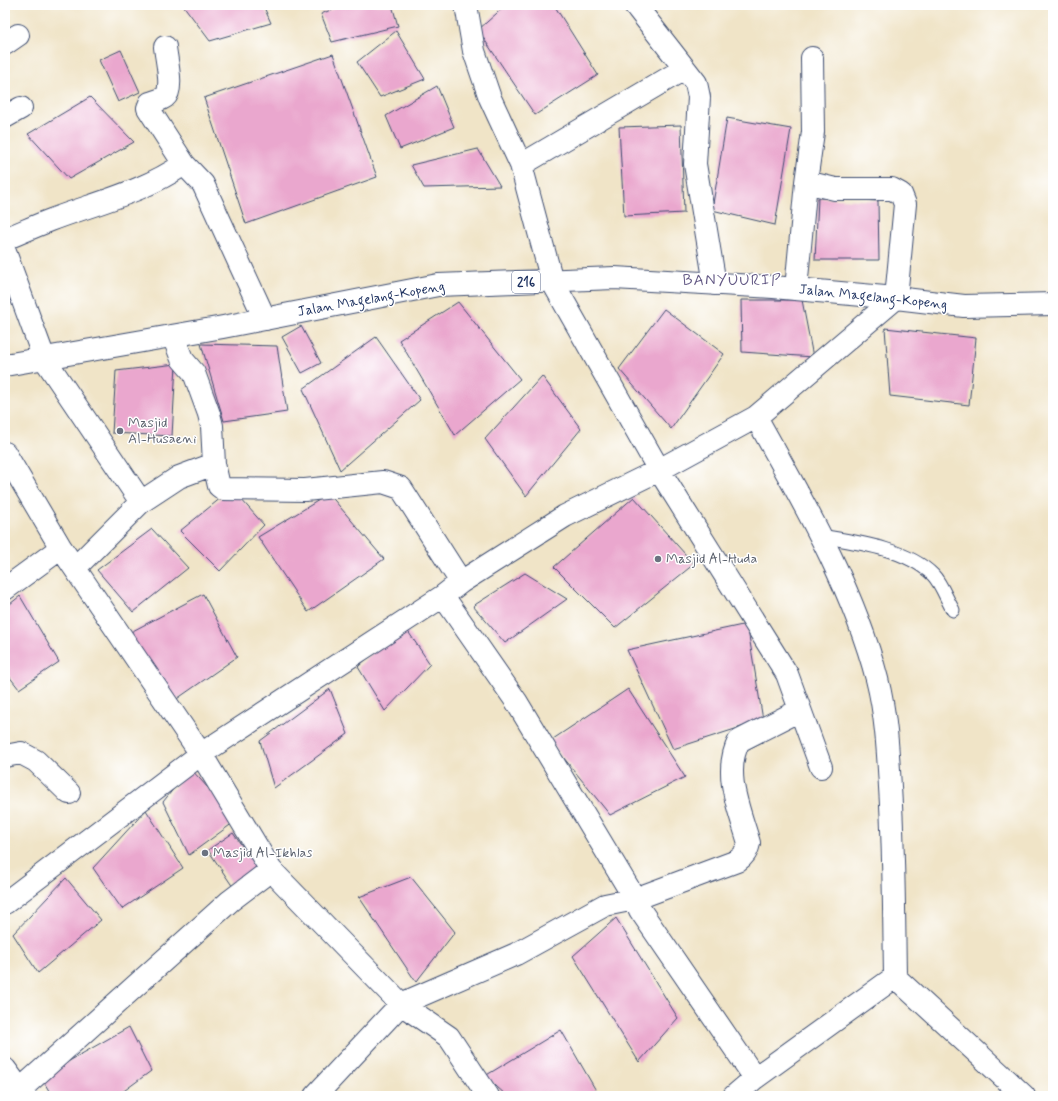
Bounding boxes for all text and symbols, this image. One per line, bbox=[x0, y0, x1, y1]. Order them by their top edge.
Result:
district label: BANYUURIP bbox=[682, 270, 782, 291]
road number: 216 bbox=[512, 271, 540, 293]
street label: Jalan Magelang-Kopeng bbox=[296, 277, 446, 323]
street label: Jalan Magelang-Kopeng bbox=[798, 280, 948, 316]
place label: Masjid Al-Husaeni bbox=[128, 414, 196, 448]
marker: Masjid Al-Husaeni bbox=[115, 426, 125, 436]
place label: Masjid Al-Huda bbox=[666, 550, 757, 568]
marker: Masjid Al-Huda bbox=[653, 554, 663, 564]
place label: Masjid Al-Ikhlas bbox=[213, 844, 312, 862]
marker: Masjid Al-Ikhlas bbox=[200, 848, 210, 858]

